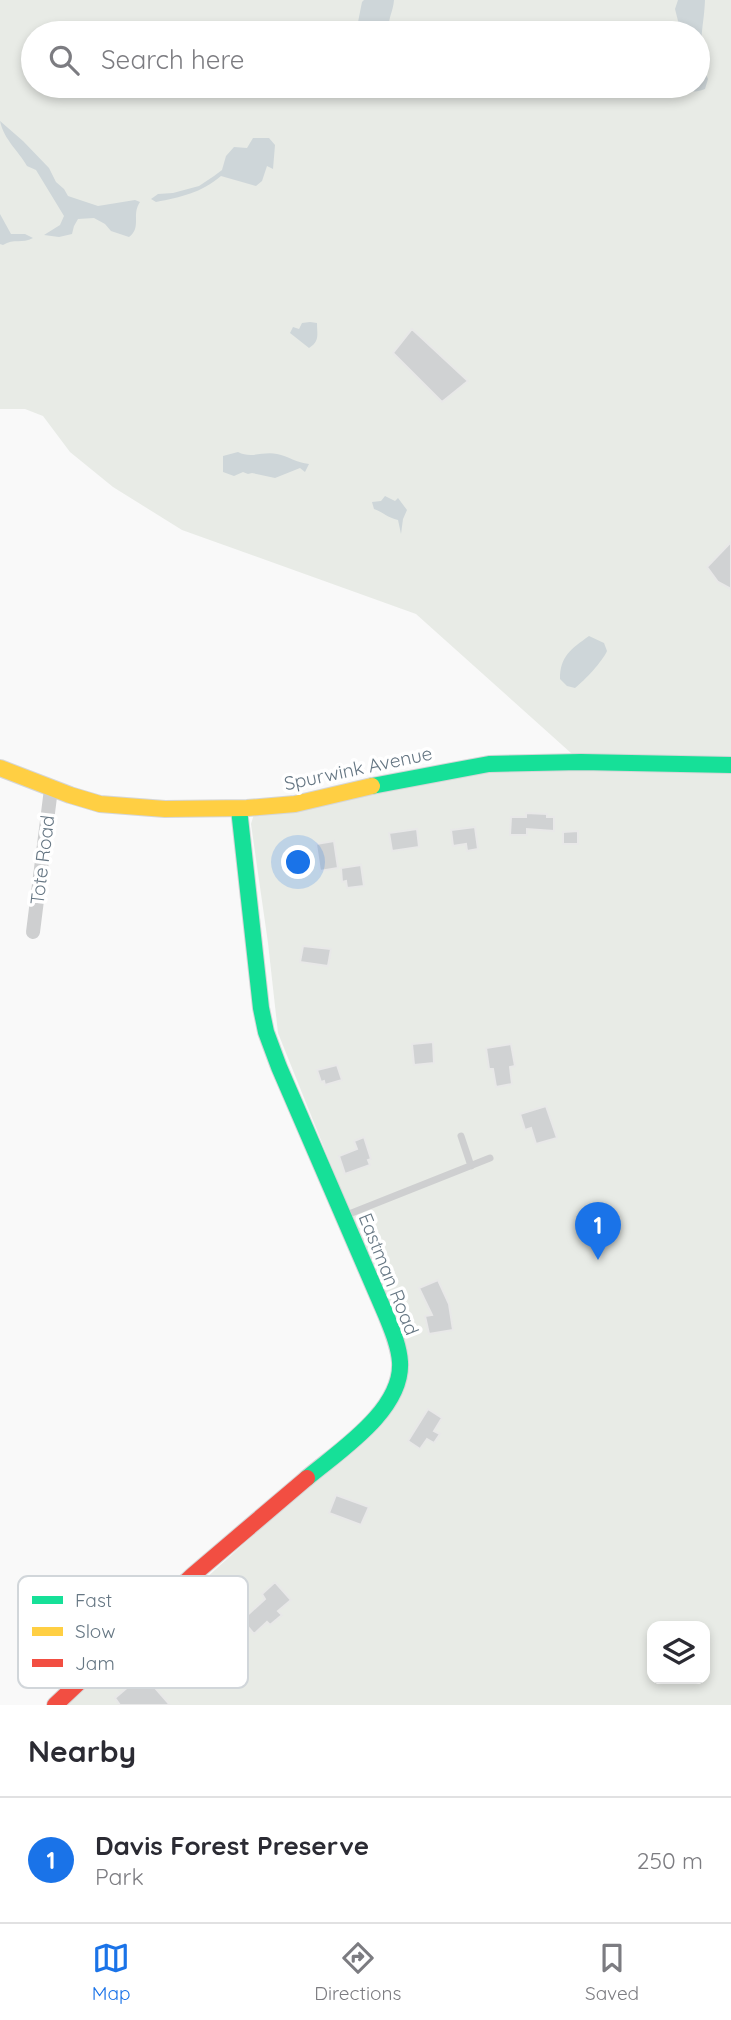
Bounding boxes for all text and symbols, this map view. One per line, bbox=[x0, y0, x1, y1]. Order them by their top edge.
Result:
search box bbox=[21, 21, 710, 98]
icon: search bbox=[45, 41, 83, 79]
text: Search here bbox=[101, 43, 245, 76]
street label: Spurwink Avenue bbox=[282, 741, 434, 795]
street label: Tote Road bbox=[25, 814, 59, 906]
your location bbox=[281, 845, 315, 879]
pin: 1 bbox=[575, 1202, 621, 1260]
street label: Eastman Road bbox=[354, 1209, 424, 1339]
legend bbox=[18, 1576, 248, 1688]
text: Fast bbox=[75, 1588, 112, 1612]
text: Slow bbox=[75, 1619, 116, 1643]
map controls bbox=[647, 1621, 710, 1684]
button: layers bbox=[647, 1621, 710, 1684]
text: Jam bbox=[75, 1651, 115, 1675]
text: Nearby bbox=[28, 1732, 136, 1770]
text: Davis Forest Preserve bbox=[95, 1829, 369, 1862]
text: 1 bbox=[47, 1846, 55, 1875]
text: 250 m bbox=[637, 1846, 703, 1875]
text: Park bbox=[95, 1862, 144, 1891]
tab: Map bbox=[92, 1939, 131, 2005]
tab: Directions bbox=[314, 1939, 401, 2005]
tab: Saved bbox=[585, 1939, 639, 2005]

